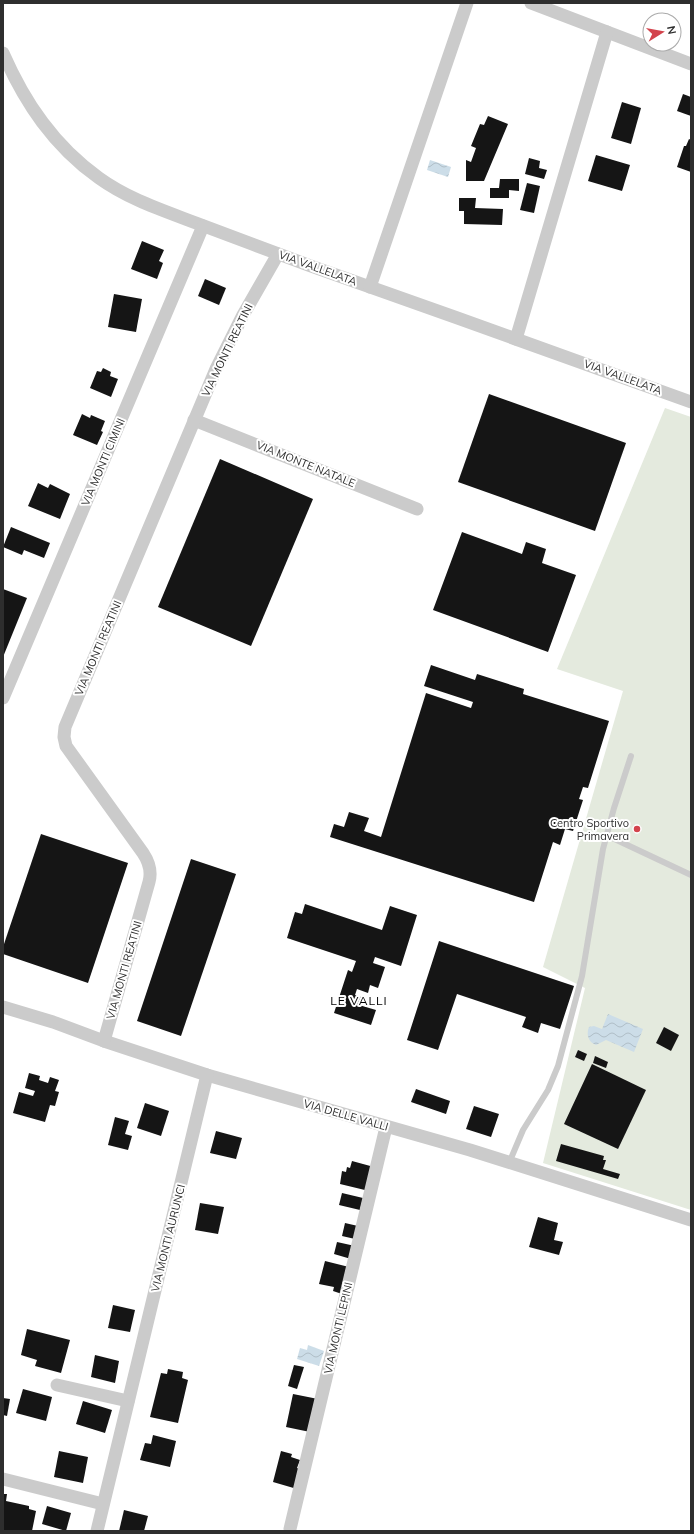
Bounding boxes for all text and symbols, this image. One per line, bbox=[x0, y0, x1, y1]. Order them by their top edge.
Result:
north arrow bbox=[642, 12, 682, 52]
text: N bbox=[664, 25, 679, 36]
street label: VIA VALLELATA bbox=[277, 247, 359, 289]
street label: VIA MONTI REATINI bbox=[198, 301, 256, 399]
street label: VIA VALLELATA bbox=[582, 356, 664, 398]
street label: VIA MONTI CIMINI bbox=[78, 416, 128, 508]
street label: VIA MONTE NATALE bbox=[254, 438, 358, 490]
street label: VIA MONTI REATINI bbox=[72, 598, 124, 698]
place label: Centro Sportivo Primavera bbox=[550, 816, 629, 843]
marker: Centro Sportivo Primavera bbox=[632, 824, 642, 834]
street label: VIA MONTI REATINI bbox=[103, 919, 145, 1021]
district label: LE VALLI bbox=[330, 993, 388, 1008]
street label: VIA DELLE VALLI bbox=[302, 1096, 390, 1134]
street label: VIA MONTI AURUNCI bbox=[148, 1183, 188, 1293]
street label: VIA MONTI LEPINI bbox=[321, 1281, 355, 1375]

